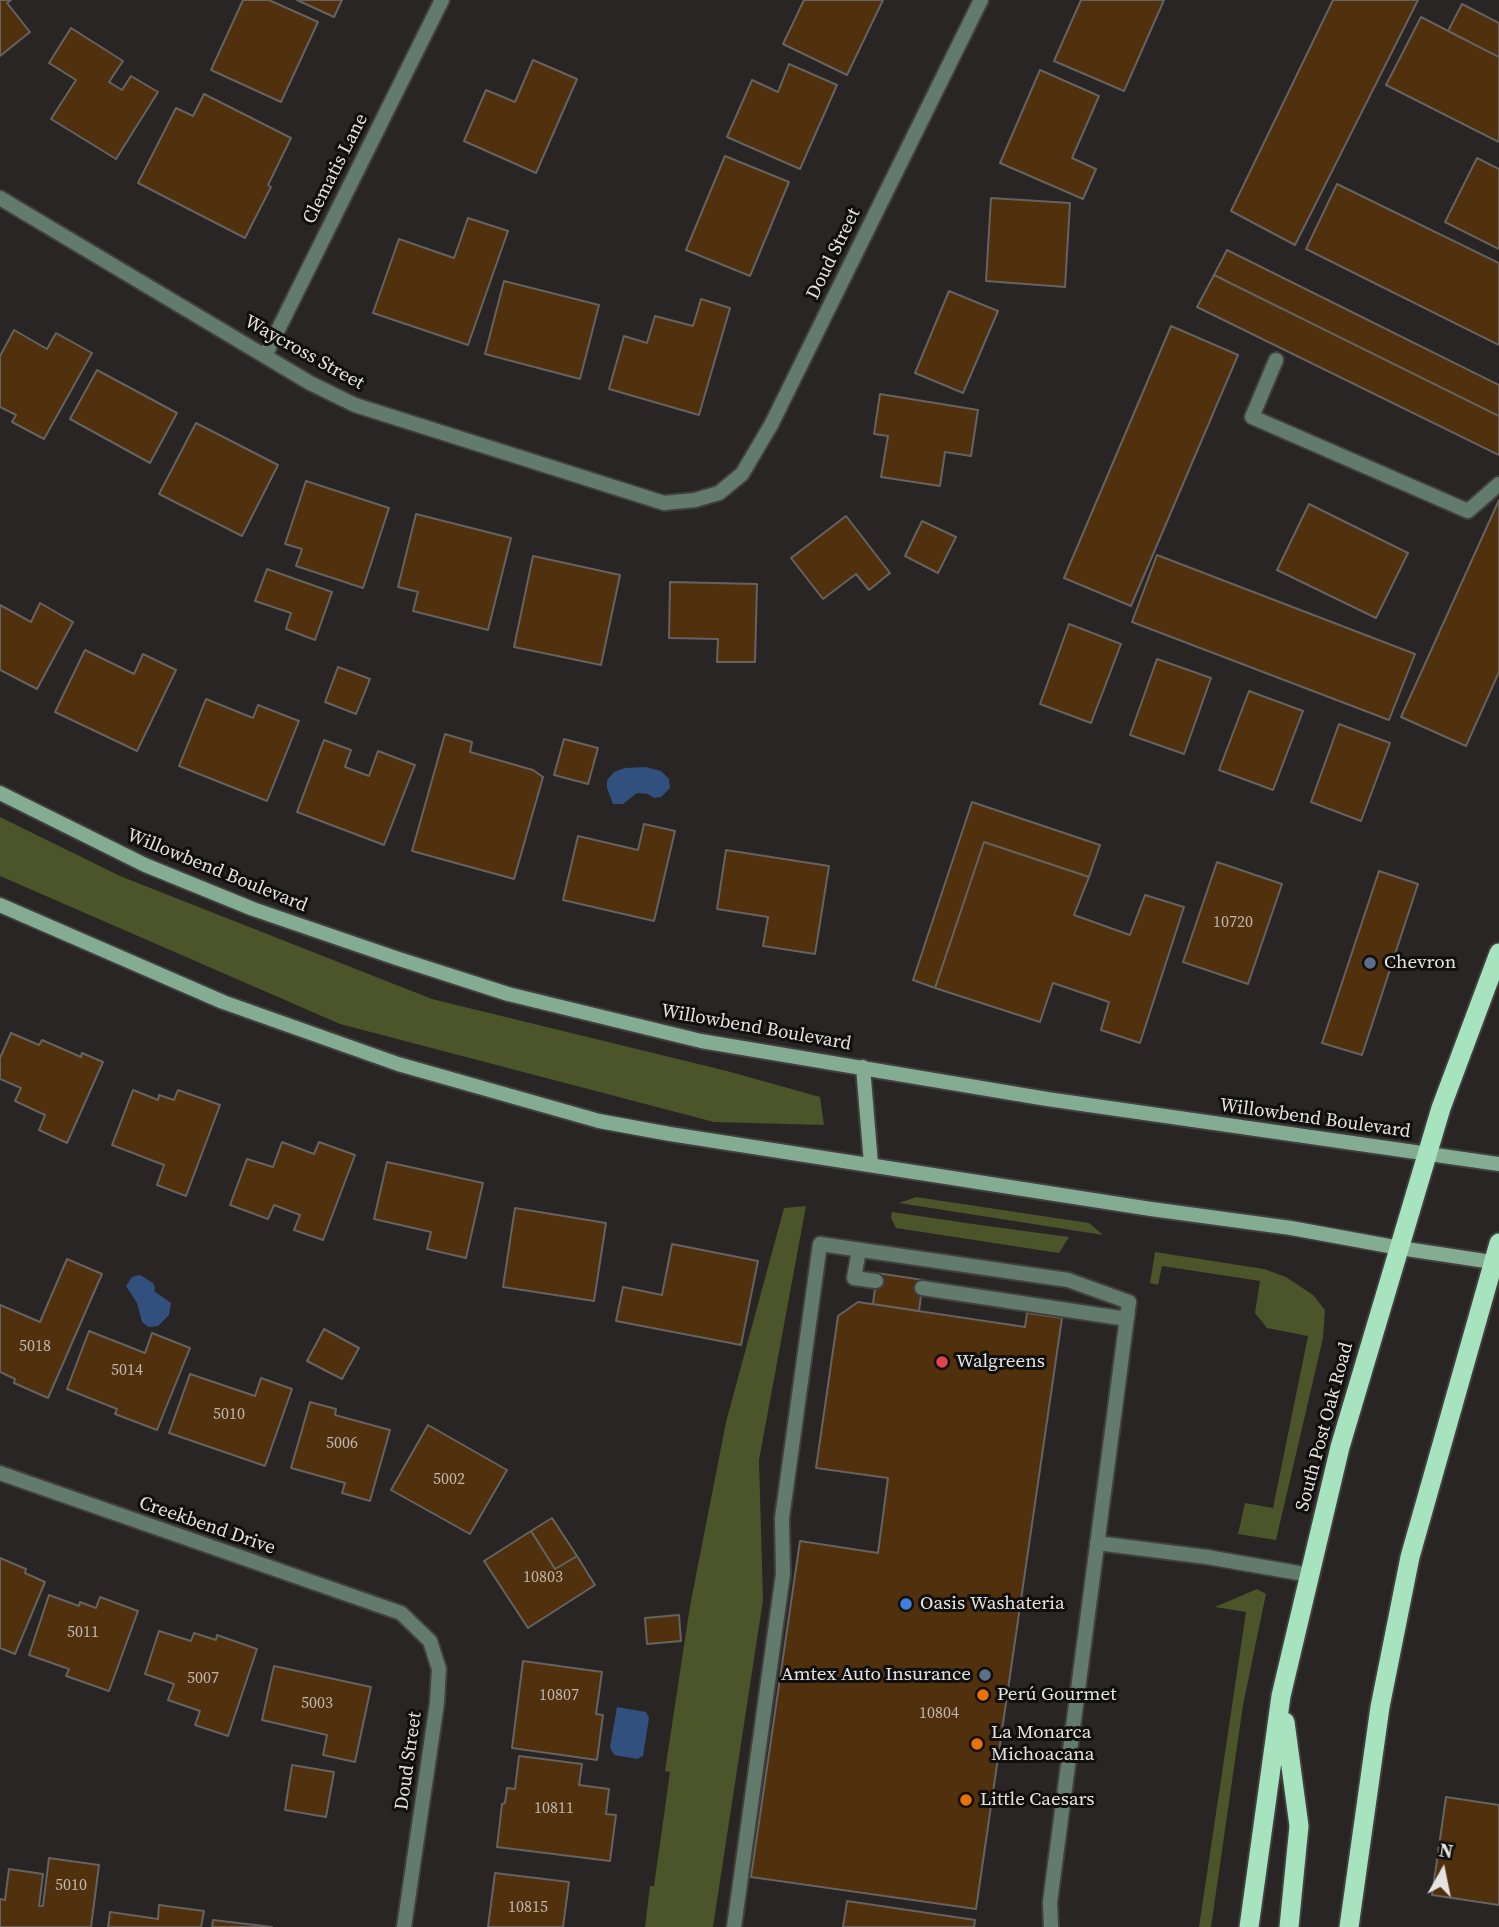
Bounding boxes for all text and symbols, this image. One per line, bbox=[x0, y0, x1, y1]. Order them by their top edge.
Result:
street label: Clematis Lane bbox=[298, 110, 374, 228]
street label: Doud Street bbox=[802, 205, 866, 303]
street label: Waycross Street bbox=[240, 311, 368, 395]
street label: Willowbend Boulevard bbox=[123, 824, 311, 918]
house number: 10720 bbox=[1213, 913, 1253, 933]
place label: Chevron bbox=[1384, 952, 1456, 974]
marker: Chevron bbox=[1362, 955, 1378, 971]
street label: Willowbend Boulevard bbox=[659, 1000, 853, 1056]
street label: Willowbend Boulevard bbox=[1218, 1094, 1412, 1144]
house number: 5018 bbox=[19, 1337, 51, 1357]
street label: South Post Oak Road bbox=[1291, 1340, 1359, 1514]
place label: Walgreens bbox=[956, 1351, 1045, 1373]
marker: Walgreens bbox=[934, 1354, 950, 1370]
house number: 5014 bbox=[111, 1361, 143, 1381]
house number: 5010 bbox=[213, 1405, 245, 1425]
house number: 5006 bbox=[326, 1434, 358, 1454]
house number: 5002 bbox=[433, 1470, 465, 1490]
street label: Creekbend Drive bbox=[136, 1492, 278, 1560]
house number: 10803 bbox=[523, 1568, 563, 1588]
place label: Oasis Washateria bbox=[920, 1593, 1065, 1615]
marker: Oasis Washateria bbox=[898, 1596, 914, 1612]
house number: 5011 bbox=[67, 1623, 99, 1643]
place label: Amtex Auto Insurance bbox=[781, 1664, 971, 1686]
marker: Amtex Auto Insurance bbox=[977, 1667, 993, 1683]
house number: 5007 bbox=[187, 1669, 219, 1689]
place label: Perú Gourmet bbox=[997, 1684, 1116, 1706]
house number: 10807 bbox=[539, 1686, 579, 1706]
marker: Perú Gourmet bbox=[975, 1687, 991, 1703]
house number: 5003 bbox=[301, 1694, 333, 1714]
house number: 10804 bbox=[919, 1704, 959, 1724]
street label: Doud Street bbox=[391, 1710, 427, 1812]
place label: La Monarca Michoacana bbox=[991, 1722, 1094, 1766]
marker: La Monarca Michoacana bbox=[969, 1736, 985, 1752]
place label: Little Caesars bbox=[980, 1789, 1095, 1811]
marker: Little Caesars bbox=[958, 1792, 974, 1808]
house number: 10811 bbox=[534, 1799, 574, 1819]
north arrow bbox=[1408, 1836, 1478, 1906]
text: N bbox=[1437, 1836, 1455, 1864]
house number: 5010 bbox=[55, 1876, 87, 1896]
house number: 10815 bbox=[508, 1898, 548, 1918]

